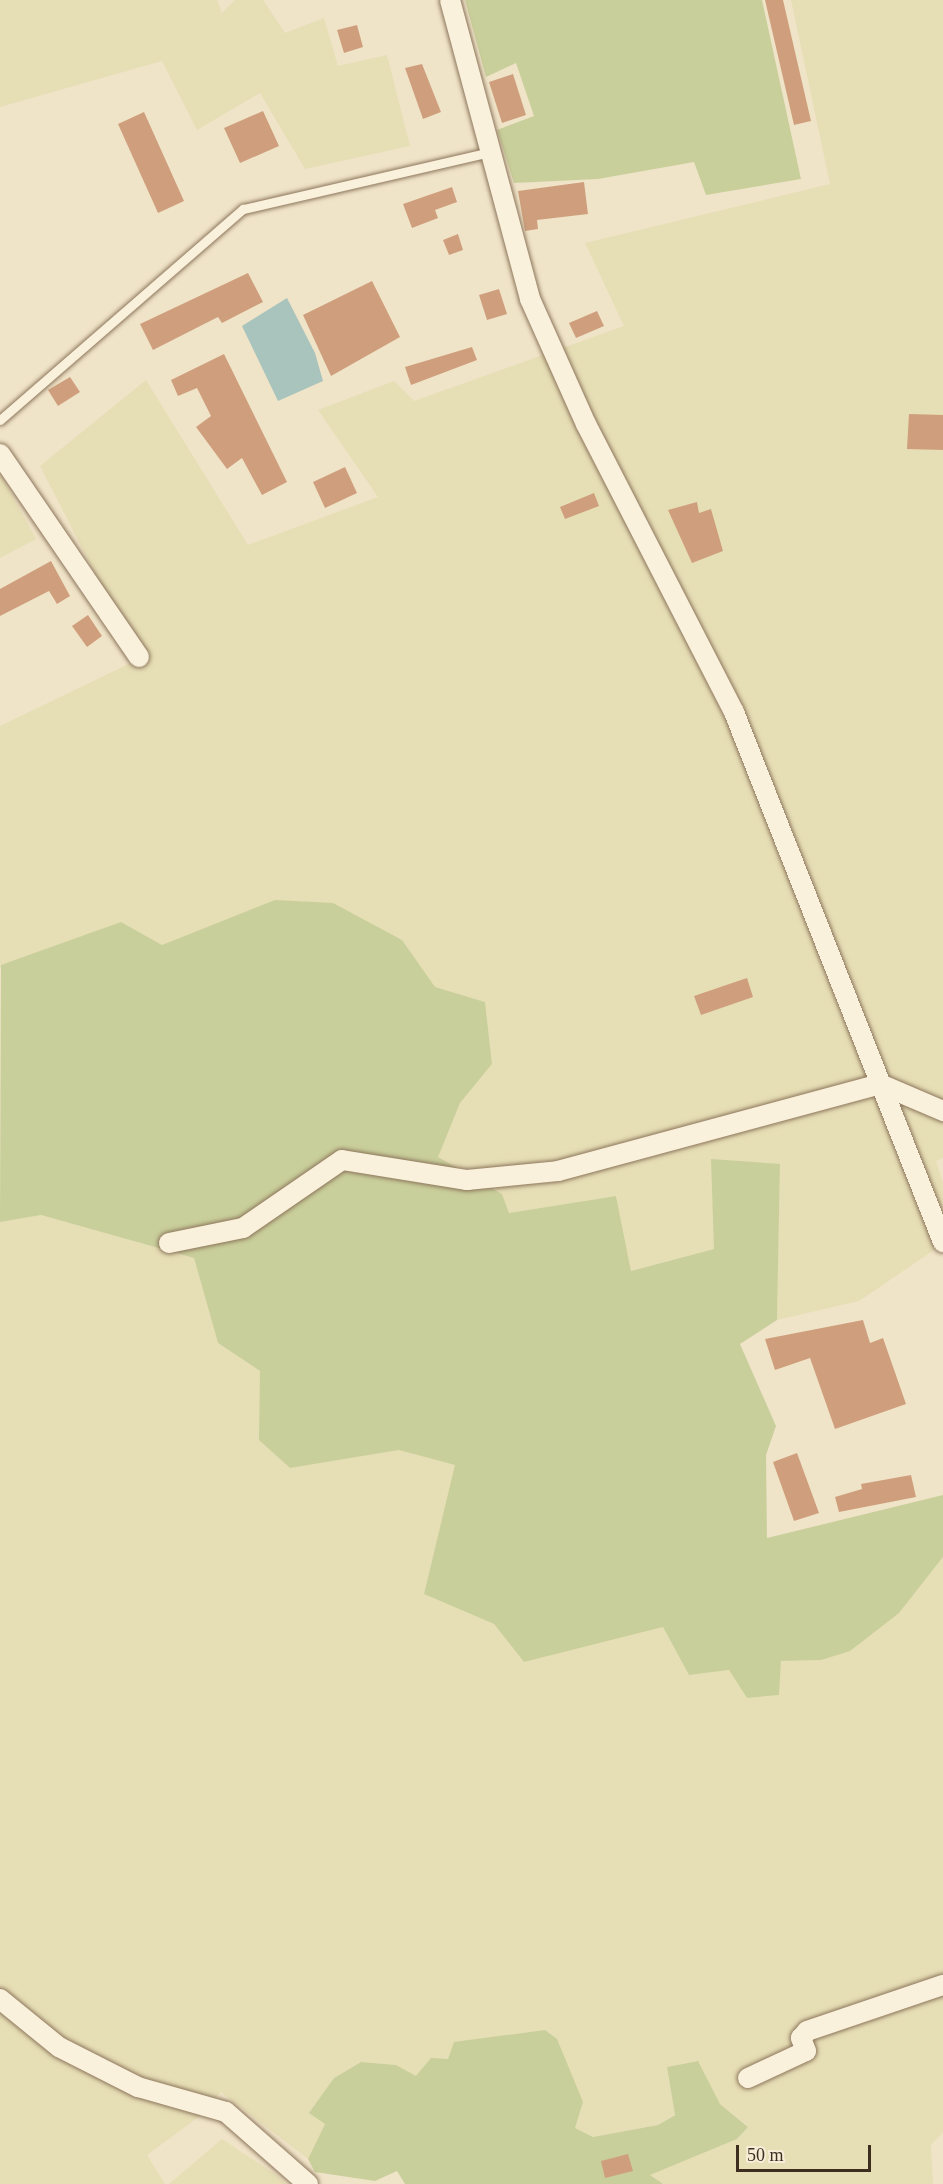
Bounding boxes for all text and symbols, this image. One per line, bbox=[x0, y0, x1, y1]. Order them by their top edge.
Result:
scale bar bbox=[739, 2133, 874, 2171]
text: 50 m bbox=[747, 2145, 784, 2165]

